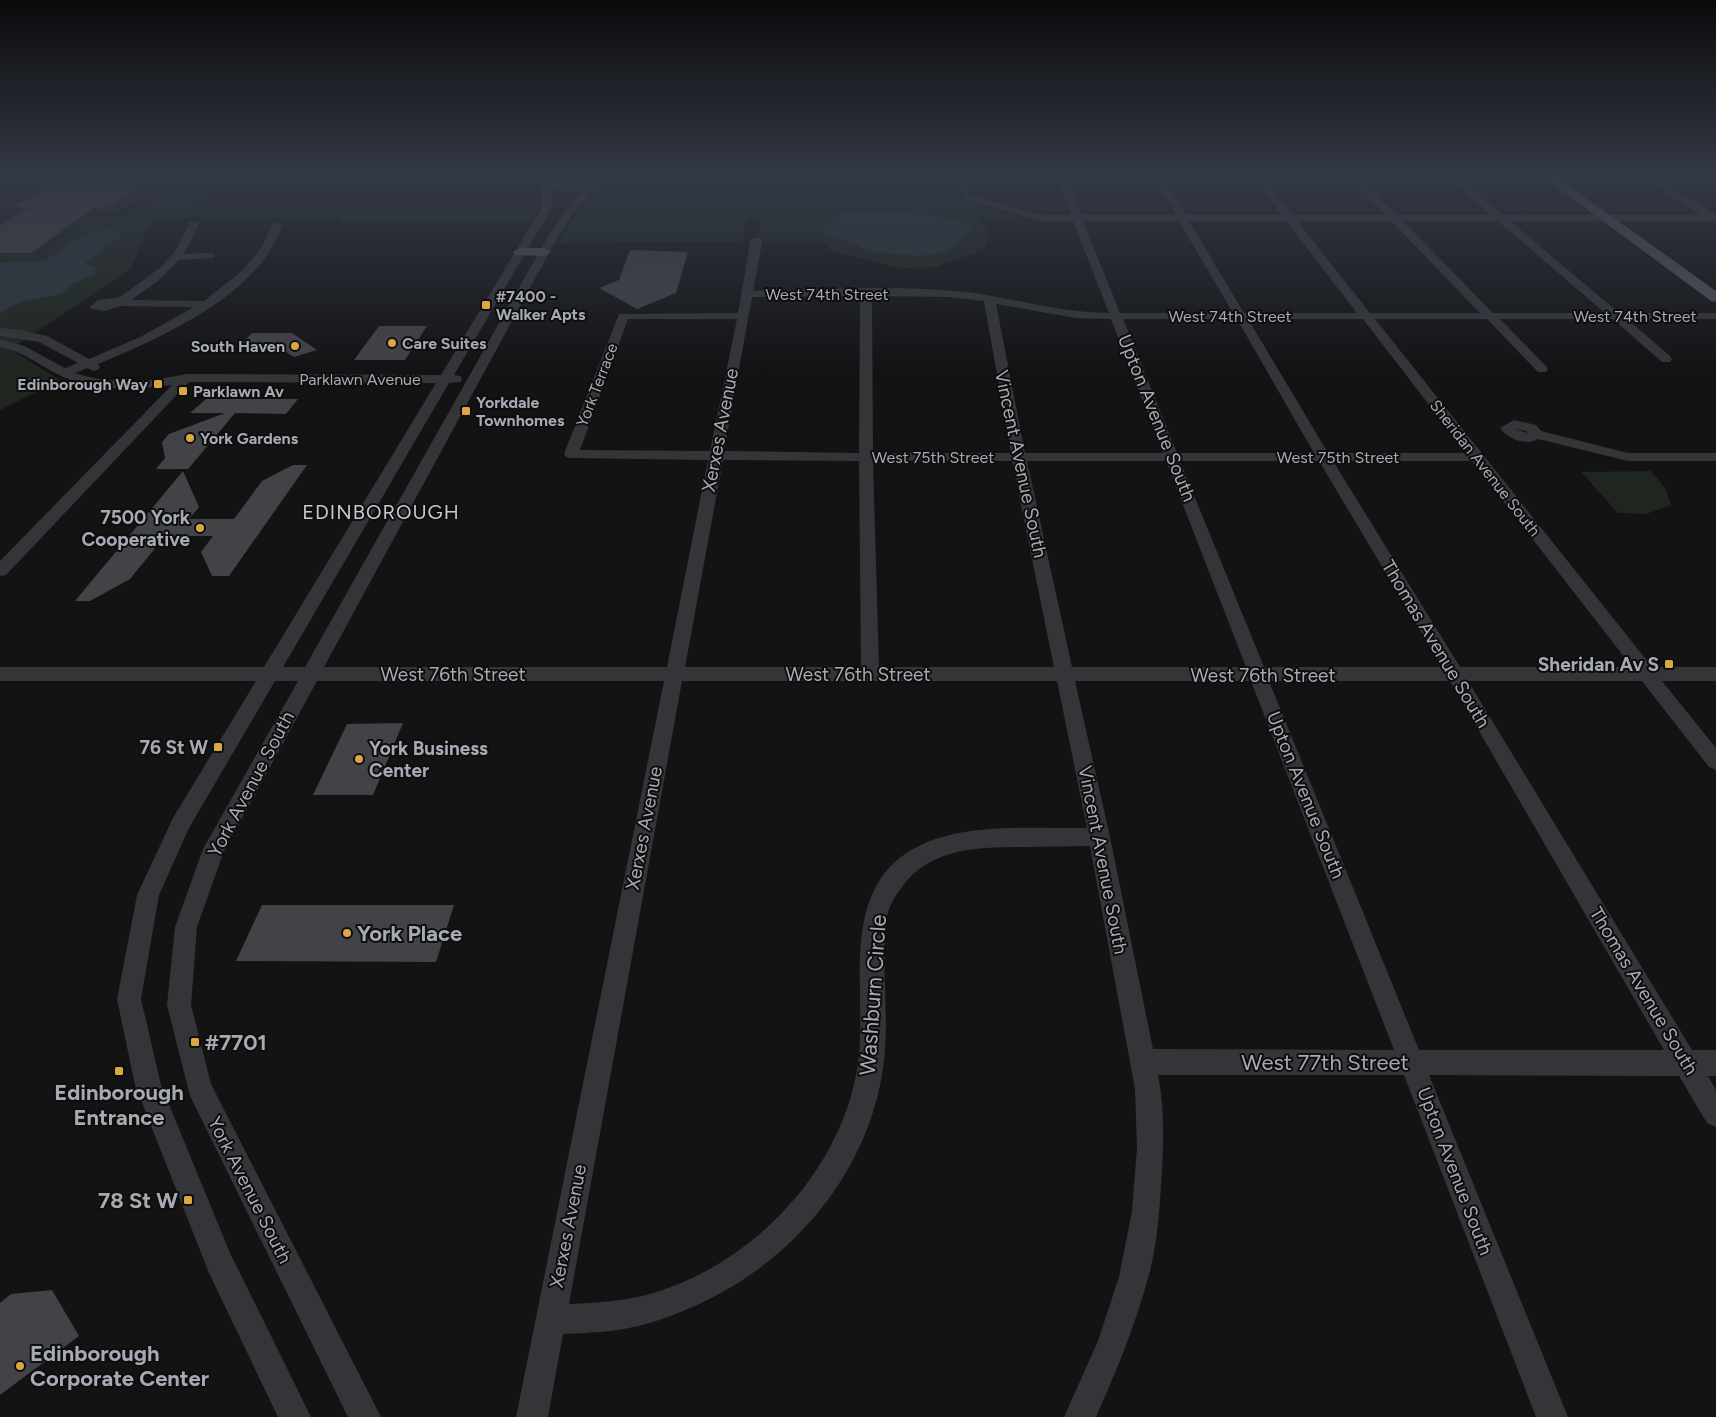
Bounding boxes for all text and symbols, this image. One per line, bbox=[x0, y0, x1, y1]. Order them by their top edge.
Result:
street label: West 74th Street bbox=[765, 285, 889, 304]
place label: #7400 - Walker Apts bbox=[496, 287, 586, 324]
marker: #7400 - Walker Apts bbox=[480, 299, 492, 311]
street label: West 74th Street bbox=[1168, 307, 1292, 326]
street label: West 74th Street bbox=[1573, 307, 1697, 326]
street label: Upton Avenue South bbox=[1113, 331, 1201, 505]
place label: Care Suites bbox=[402, 334, 487, 353]
place label: South Haven bbox=[191, 337, 285, 356]
marker: Care Suites bbox=[386, 337, 398, 349]
marker: South Haven bbox=[289, 340, 301, 352]
street label: York Terrace bbox=[572, 340, 622, 430]
street label: Xerxes Avenue bbox=[697, 366, 743, 494]
street label: Vincent Avenue South bbox=[990, 368, 1052, 560]
street label: Parklawn Avenue bbox=[299, 370, 421, 389]
place label: Edinborough Way bbox=[17, 375, 149, 394]
marker: Edinborough Way bbox=[152, 378, 164, 390]
place label: Parklawn Av bbox=[193, 382, 284, 401]
marker: Parklawn Av bbox=[177, 385, 189, 397]
place label: Yorkdale Townhomes bbox=[476, 393, 565, 430]
street label: Sheridan Avenue South bbox=[1426, 396, 1544, 540]
marker: Yorkdale Townhomes bbox=[460, 405, 472, 417]
place label: York Gardens bbox=[200, 429, 299, 448]
marker: York Gardens bbox=[184, 432, 196, 444]
street label: West 75th Street bbox=[872, 448, 994, 467]
street label: West 75th Street bbox=[1277, 448, 1399, 467]
district label: EDINBOROUGH bbox=[302, 500, 460, 524]
place label: 7500 York Cooperative bbox=[81, 506, 191, 551]
marker: 7500 York Cooperative bbox=[194, 522, 206, 534]
street label: Thomas Avenue South bbox=[1377, 556, 1495, 732]
place label: Sheridan Av S bbox=[1538, 653, 1659, 676]
marker: Sheridan Av S bbox=[1663, 658, 1675, 670]
street label: West 76th Street bbox=[380, 663, 526, 686]
street label: West 76th Street bbox=[785, 663, 931, 686]
street label: West 76th Street bbox=[1190, 664, 1336, 687]
street label: York Avenue South bbox=[203, 707, 299, 861]
street label: Upton Avenue South bbox=[1262, 708, 1350, 882]
place label: 76 St W bbox=[139, 736, 208, 759]
place label: York Business Center bbox=[369, 737, 488, 782]
marker: 76 St W bbox=[212, 741, 224, 753]
marker: York Business Center bbox=[353, 753, 365, 765]
street label: Xerxes Avenue bbox=[621, 764, 667, 892]
street label: Vincent Avenue South bbox=[1073, 764, 1133, 956]
street label: Thomas Avenue South bbox=[1585, 903, 1703, 1079]
street label: Washburn Circle bbox=[854, 914, 892, 1076]
place label: York Place bbox=[357, 920, 462, 947]
marker: York Place bbox=[341, 927, 353, 939]
place label: #7701 bbox=[205, 1029, 267, 1056]
marker: #7701 bbox=[189, 1036, 201, 1048]
street label: West 77th Street bbox=[1241, 1049, 1409, 1076]
marker: Edinborough Entrance bbox=[113, 1065, 125, 1077]
place label: Edinborough Entrance bbox=[54, 1079, 184, 1131]
street label: Upton Avenue South bbox=[1412, 1084, 1498, 1258]
street label: York Avenue South bbox=[203, 1113, 297, 1267]
street label: Xerxes Avenue bbox=[545, 1162, 591, 1290]
place label: 78 St W bbox=[98, 1187, 178, 1214]
marker: 78 St W bbox=[182, 1194, 194, 1206]
place label: Edinborough Corporate Center bbox=[30, 1340, 210, 1392]
marker: Edinborough Corporate Center bbox=[14, 1360, 26, 1372]

